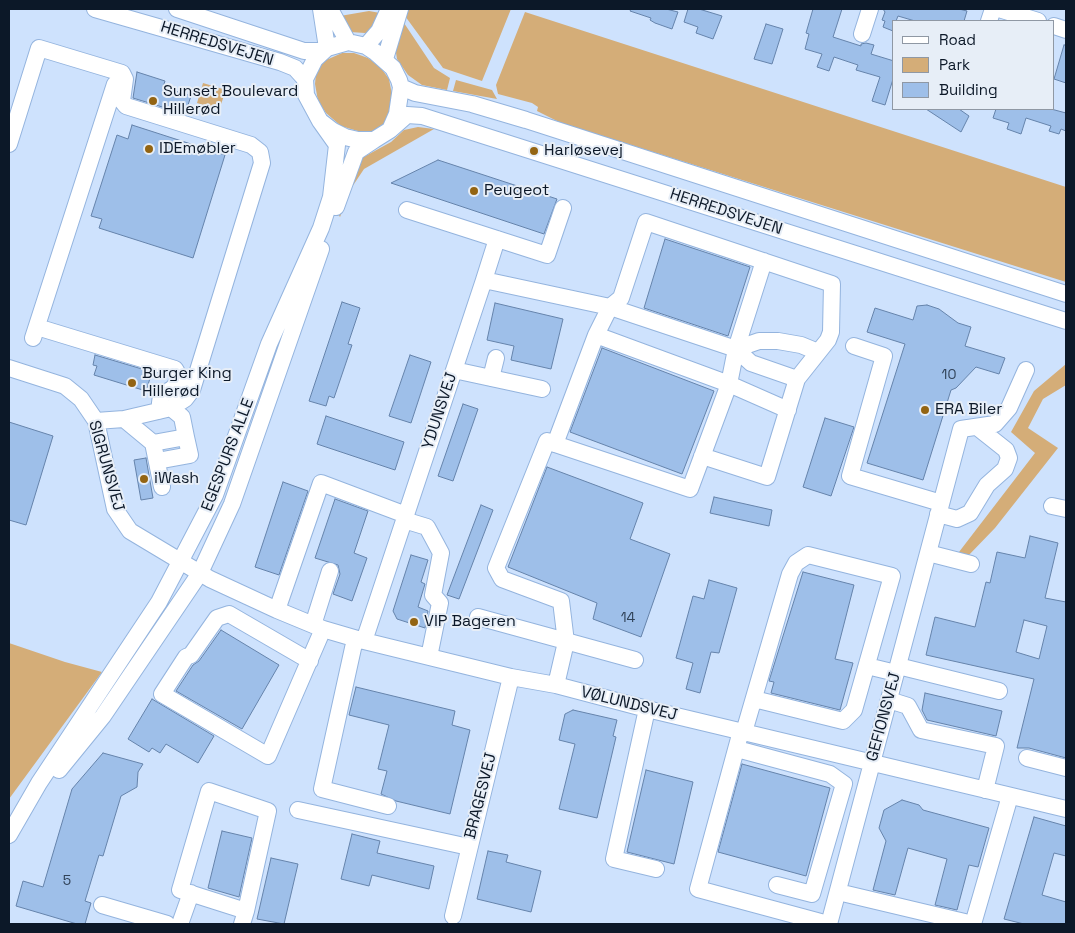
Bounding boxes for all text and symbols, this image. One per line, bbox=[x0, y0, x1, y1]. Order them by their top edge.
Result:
street label: HERREDSVEJEN bbox=[158, 18, 276, 70]
legend bbox=[892, 20, 1055, 110]
text: Road bbox=[939, 30, 976, 49]
text: Park bbox=[939, 55, 970, 74]
text: Building bbox=[939, 80, 998, 99]
place label: Sunset Boulevard Hillerød bbox=[163, 82, 298, 120]
marker: Sunset Boulevard Hillerød bbox=[147, 95, 159, 107]
place label: IDEmøbler bbox=[159, 139, 236, 159]
place label: Harløsevej bbox=[544, 141, 623, 161]
marker: IDEmøbler bbox=[143, 143, 155, 155]
marker: Harløsevej bbox=[528, 145, 540, 157]
place label: Peugeot bbox=[484, 181, 549, 201]
marker: Peugeot bbox=[468, 185, 480, 197]
street label: HERREDSVEJEN bbox=[667, 185, 785, 239]
place label: Burger King Hillerød bbox=[142, 364, 232, 402]
house number: 10 bbox=[942, 367, 956, 383]
street label: YDUNSVEJ bbox=[419, 370, 461, 452]
marker: Burger King Hillerød bbox=[126, 377, 138, 389]
street label: EGESPURS ALLE bbox=[198, 396, 258, 514]
place label: ERA Biler bbox=[935, 400, 1002, 420]
marker: ERA Biler bbox=[919, 404, 931, 416]
street label: SIGRUNSVEJ bbox=[84, 418, 128, 514]
place label: iWash bbox=[154, 469, 199, 489]
marker: iWash bbox=[138, 473, 150, 485]
house number: 14 bbox=[621, 610, 635, 626]
place label: VIP Bageren bbox=[424, 612, 516, 632]
marker: VIP Bageren bbox=[408, 616, 420, 628]
street label: GEFIONSVEJ bbox=[863, 670, 905, 764]
street label: VØLUNDSVEJ bbox=[579, 683, 679, 725]
street label: BRAGESVEJ bbox=[461, 751, 501, 841]
house number: 5 bbox=[63, 873, 71, 889]

